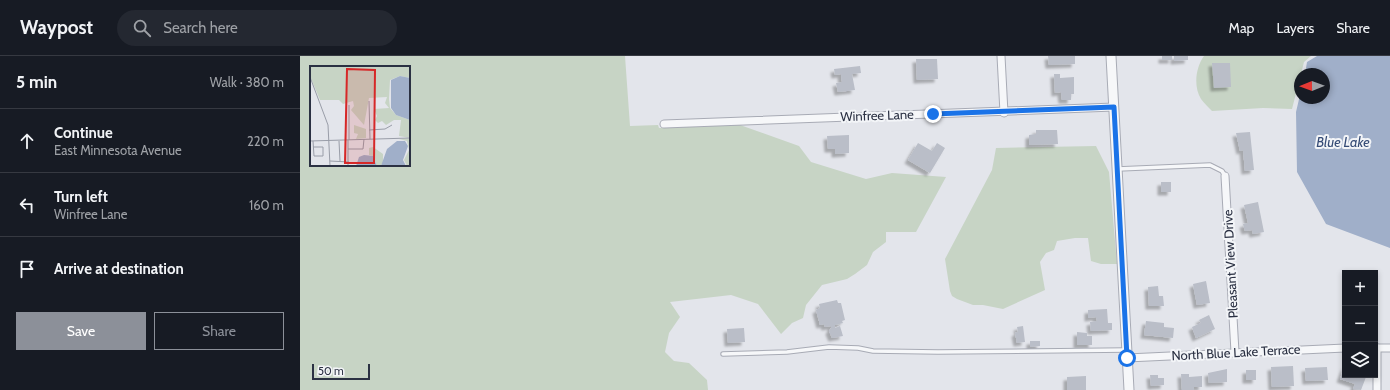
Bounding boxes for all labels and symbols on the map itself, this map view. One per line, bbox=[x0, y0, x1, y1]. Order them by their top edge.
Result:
inset map bbox=[310, 66, 410, 166]
north arrow bbox=[1294, 68, 1330, 104]
route end bbox=[924, 105, 942, 123]
street label: Winfree Lane bbox=[840, 106, 914, 124]
water label: Blue Lake bbox=[1316, 133, 1370, 151]
street label: Pleasant View Drive bbox=[1219, 209, 1241, 319]
street label: North Blue Lake Terrace bbox=[1171, 341, 1301, 363]
route start bbox=[1118, 349, 1136, 367]
scale bar bbox=[312, 362, 370, 381]

